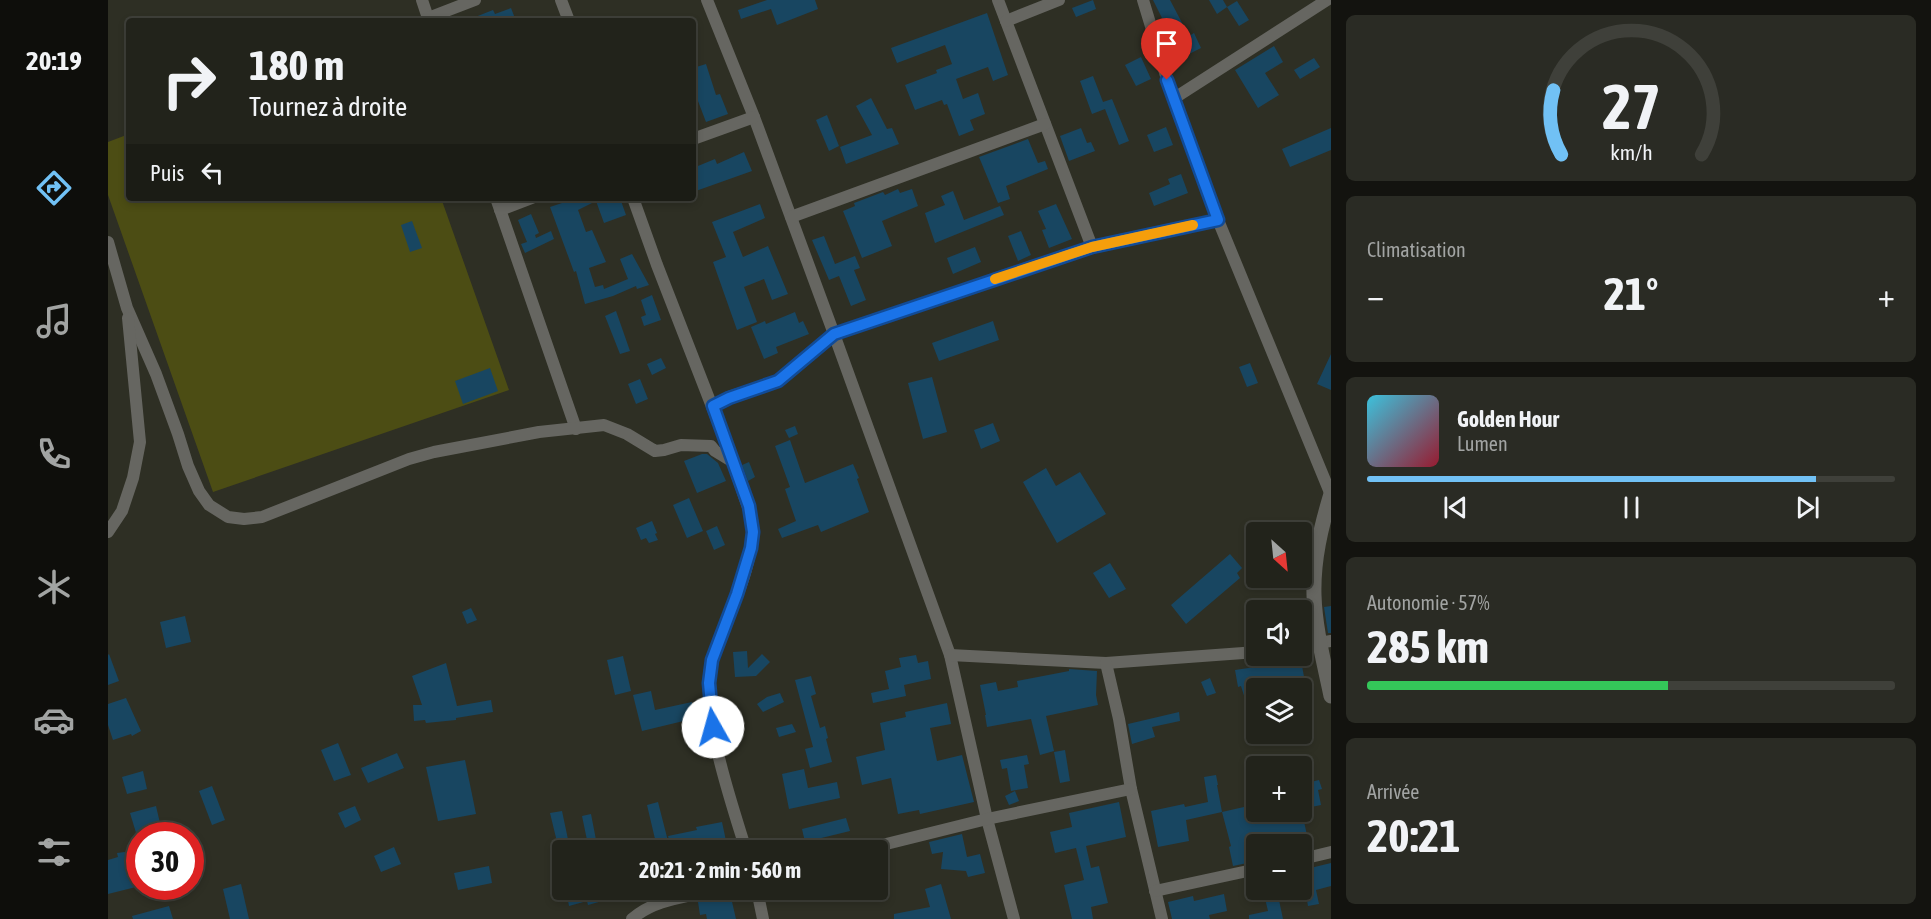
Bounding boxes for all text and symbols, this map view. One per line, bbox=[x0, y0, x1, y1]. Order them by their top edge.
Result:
pin bbox=[1141, 18, 1192, 80]
icon: arrive bbox=[1150, 27, 1183, 60]
text: 180 m bbox=[249, 41, 344, 89]
icon: right bbox=[150, 42, 228, 120]
text: 20:19 bbox=[26, 45, 82, 76]
text: 27 bbox=[1602, 71, 1660, 142]
text: Tournez à droite bbox=[249, 91, 407, 122]
text: km/h bbox=[1610, 140, 1652, 165]
icon: left bbox=[196, 156, 229, 189]
text: Puis bbox=[150, 160, 184, 186]
icon: directions bbox=[33, 167, 75, 209]
text: Climatisation bbox=[1367, 238, 1466, 261]
text: 21° bbox=[1604, 268, 1658, 320]
text: − bbox=[1367, 276, 1384, 314]
text: + bbox=[1878, 276, 1895, 314]
icon: music bbox=[33, 300, 75, 342]
text: Golden Hour bbox=[1457, 406, 1559, 432]
text: Lumen bbox=[1457, 432, 1508, 455]
icon: phone bbox=[33, 433, 75, 475]
icon: previous bbox=[1439, 491, 1472, 524]
icon: pause bbox=[1615, 491, 1648, 524]
icon: next bbox=[1791, 491, 1824, 524]
north arrow bbox=[1246, 522, 1312, 588]
map controls bbox=[1246, 522, 1312, 900]
icon: climate bbox=[33, 566, 75, 608]
text: Autonomie · 57% bbox=[1367, 591, 1490, 614]
button: sound bbox=[1246, 600, 1312, 666]
text: 285 km bbox=[1367, 621, 1489, 673]
button: layers bbox=[1246, 678, 1312, 744]
position arrow bbox=[681, 695, 745, 759]
icon: car bbox=[33, 699, 75, 741]
button: + bbox=[1246, 756, 1312, 822]
text: Arrivée bbox=[1367, 780, 1419, 803]
text: 20:21 bbox=[1367, 810, 1461, 862]
speed limit sign: 30 bbox=[126, 822, 204, 900]
icon: filters bbox=[33, 831, 75, 873]
button: − bbox=[1246, 834, 1312, 900]
text: 20:21 · 2 min · 560 m bbox=[639, 857, 801, 883]

